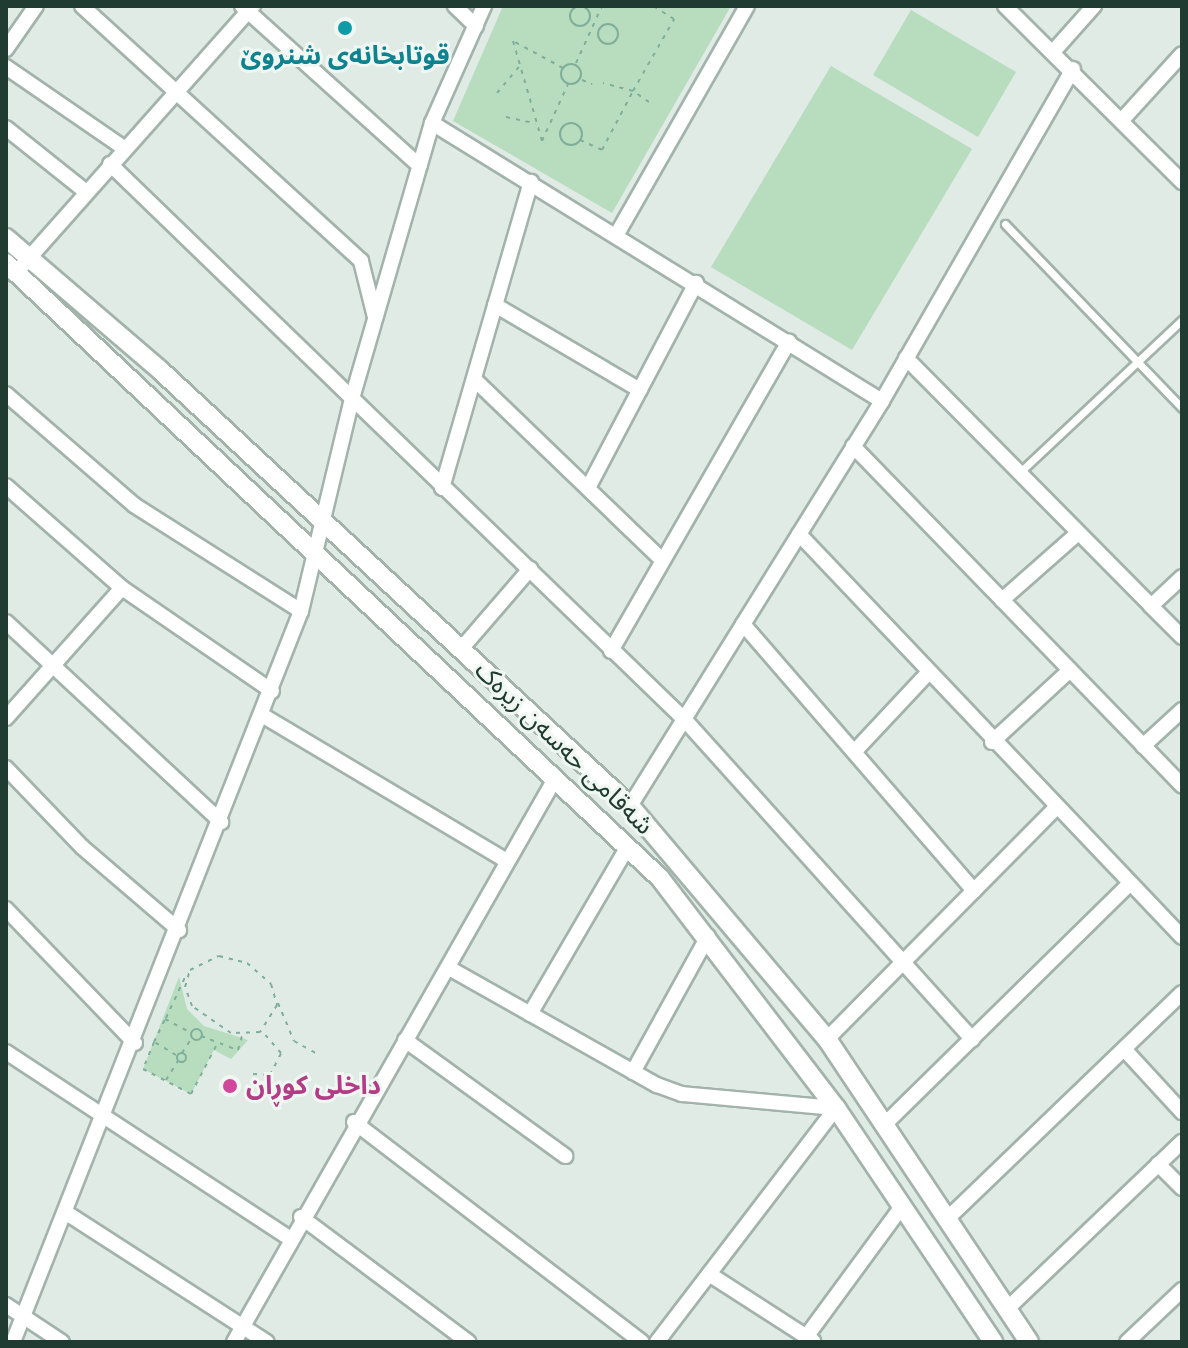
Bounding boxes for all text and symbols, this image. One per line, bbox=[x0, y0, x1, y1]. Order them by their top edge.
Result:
marker: قوتابخانەی شنروێ bbox=[336, 19, 354, 37]
place label: قوتابخانەی شنروێ bbox=[240, 40, 450, 72]
street label: شەقامی حەسەن زیرەک bbox=[468, 655, 660, 841]
place label: داخلی کوڕان bbox=[246, 1070, 381, 1102]
marker: داخلی کوڕان bbox=[221, 1077, 239, 1095]

